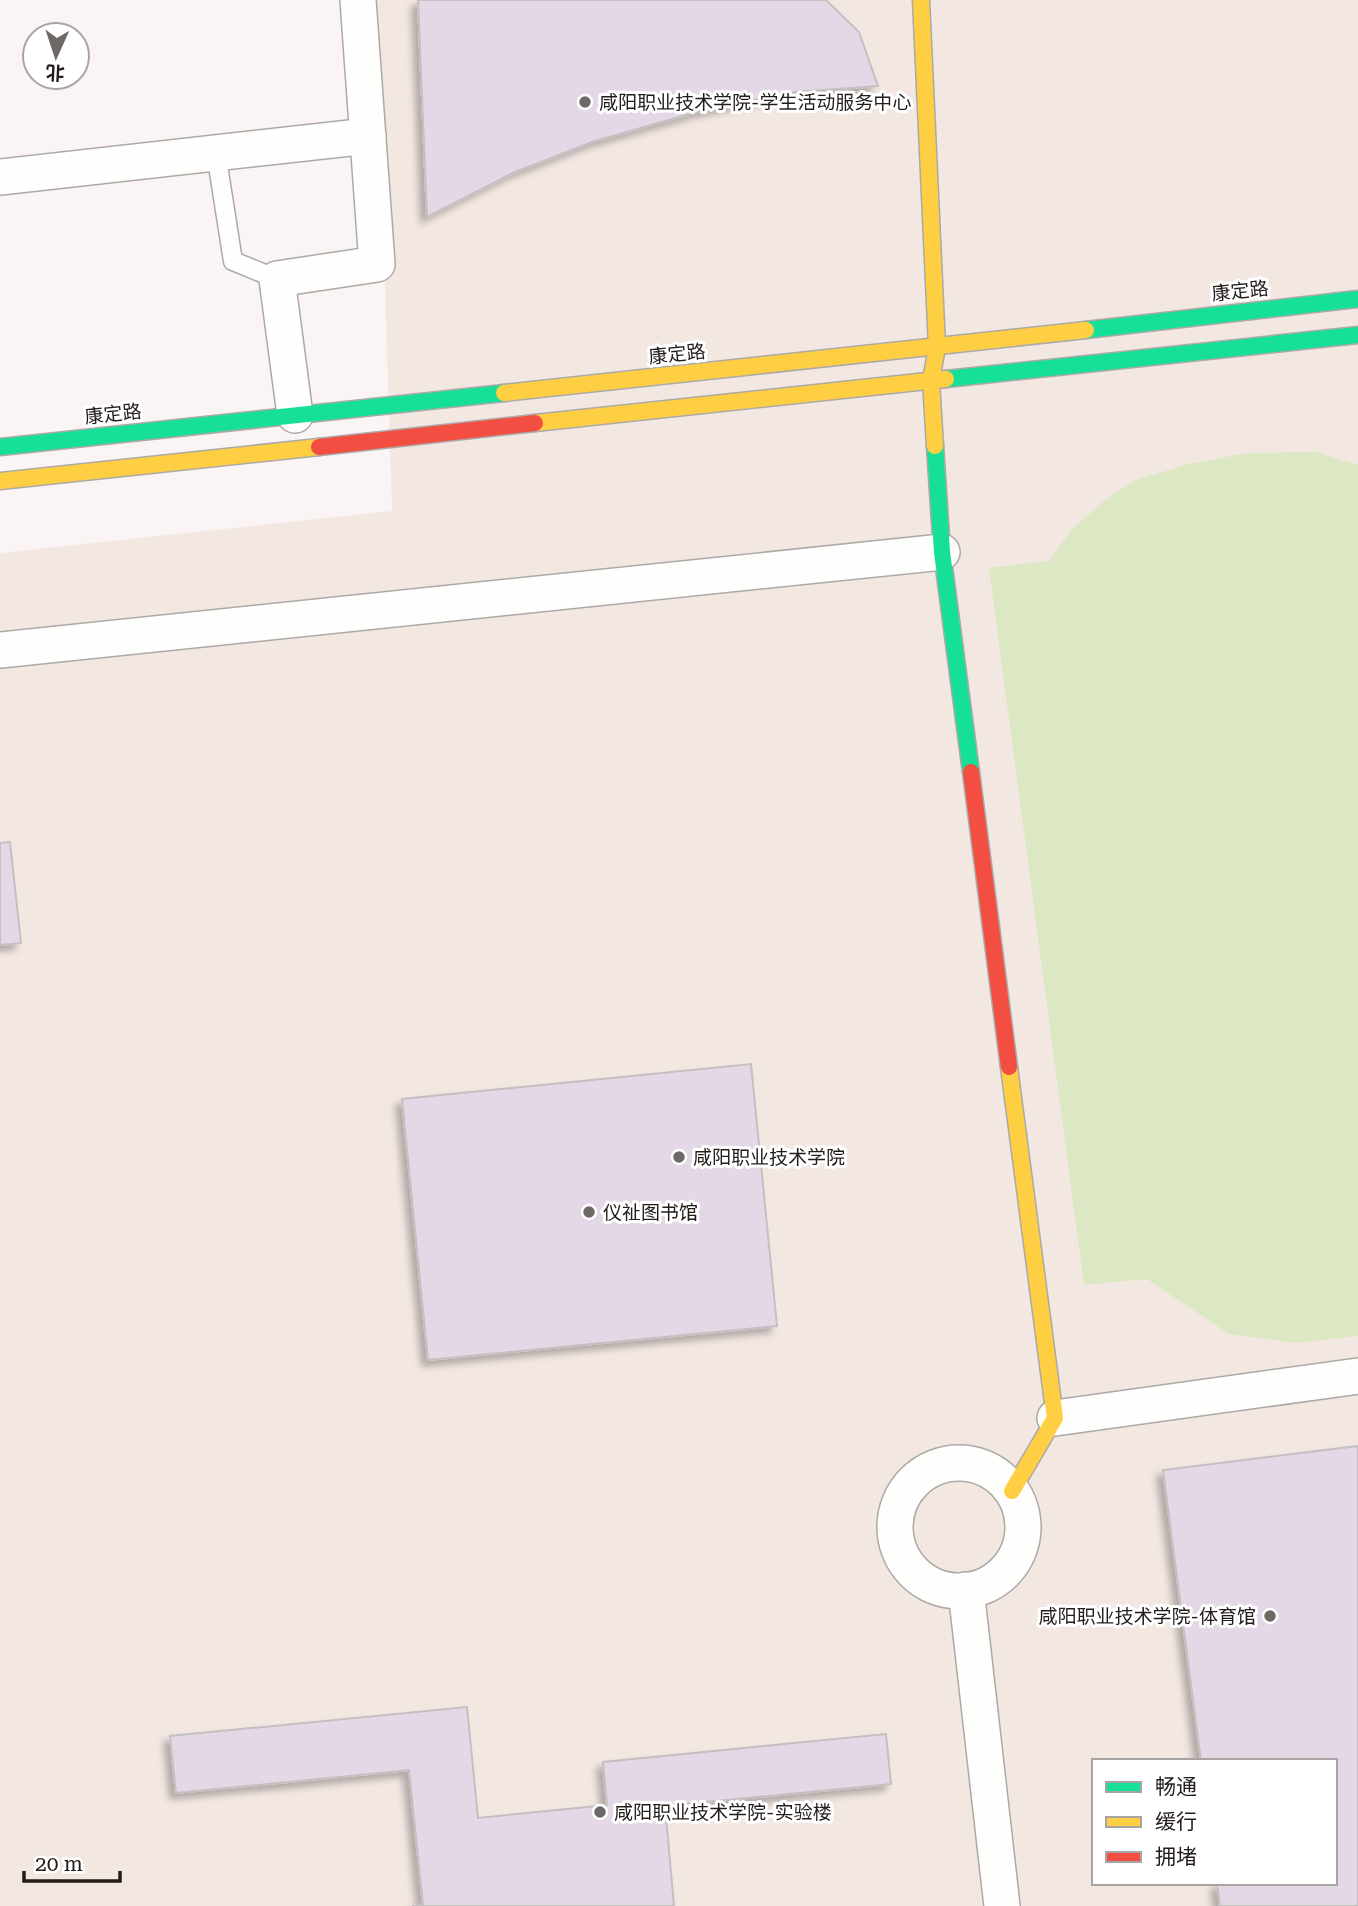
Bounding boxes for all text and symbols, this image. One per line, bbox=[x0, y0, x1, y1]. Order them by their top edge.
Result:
north arrow bbox=[21, 21, 91, 91]
text: 北 bbox=[45, 60, 65, 84]
place label: 咸阳职业技术学院-学生活动服务中心 bbox=[599, 91, 911, 114]
marker: 咸阳职业技术学院-学生活动服务中心 bbox=[577, 94, 593, 110]
street label: 康定路 bbox=[1210, 277, 1270, 305]
street label: 康定路 bbox=[647, 340, 707, 368]
street label: 康定路 bbox=[83, 400, 143, 428]
place label: 咸阳职业技术学院 bbox=[693, 1146, 845, 1169]
marker: 咸阳职业技术学院 bbox=[671, 1149, 687, 1165]
place label: 仪祉图书馆 bbox=[603, 1201, 698, 1224]
marker: 仪祉图书馆 bbox=[581, 1204, 597, 1220]
place label: 咸阳职业技术学院-体育馆 bbox=[1039, 1605, 1256, 1628]
marker: 咸阳职业技术学院-体育馆 bbox=[1262, 1608, 1278, 1624]
legend bbox=[1092, 1759, 1337, 1885]
text: 畅通 bbox=[1155, 1775, 1197, 1799]
place label: 咸阳职业技术学院-实验楼 bbox=[614, 1801, 831, 1824]
marker: 咸阳职业技术学院-实验楼 bbox=[592, 1804, 608, 1820]
text: 缓行 bbox=[1155, 1810, 1197, 1834]
scale bar bbox=[24, 1840, 121, 1884]
text: 拥堵 bbox=[1155, 1845, 1197, 1869]
text: 20 m bbox=[35, 1852, 83, 1876]

